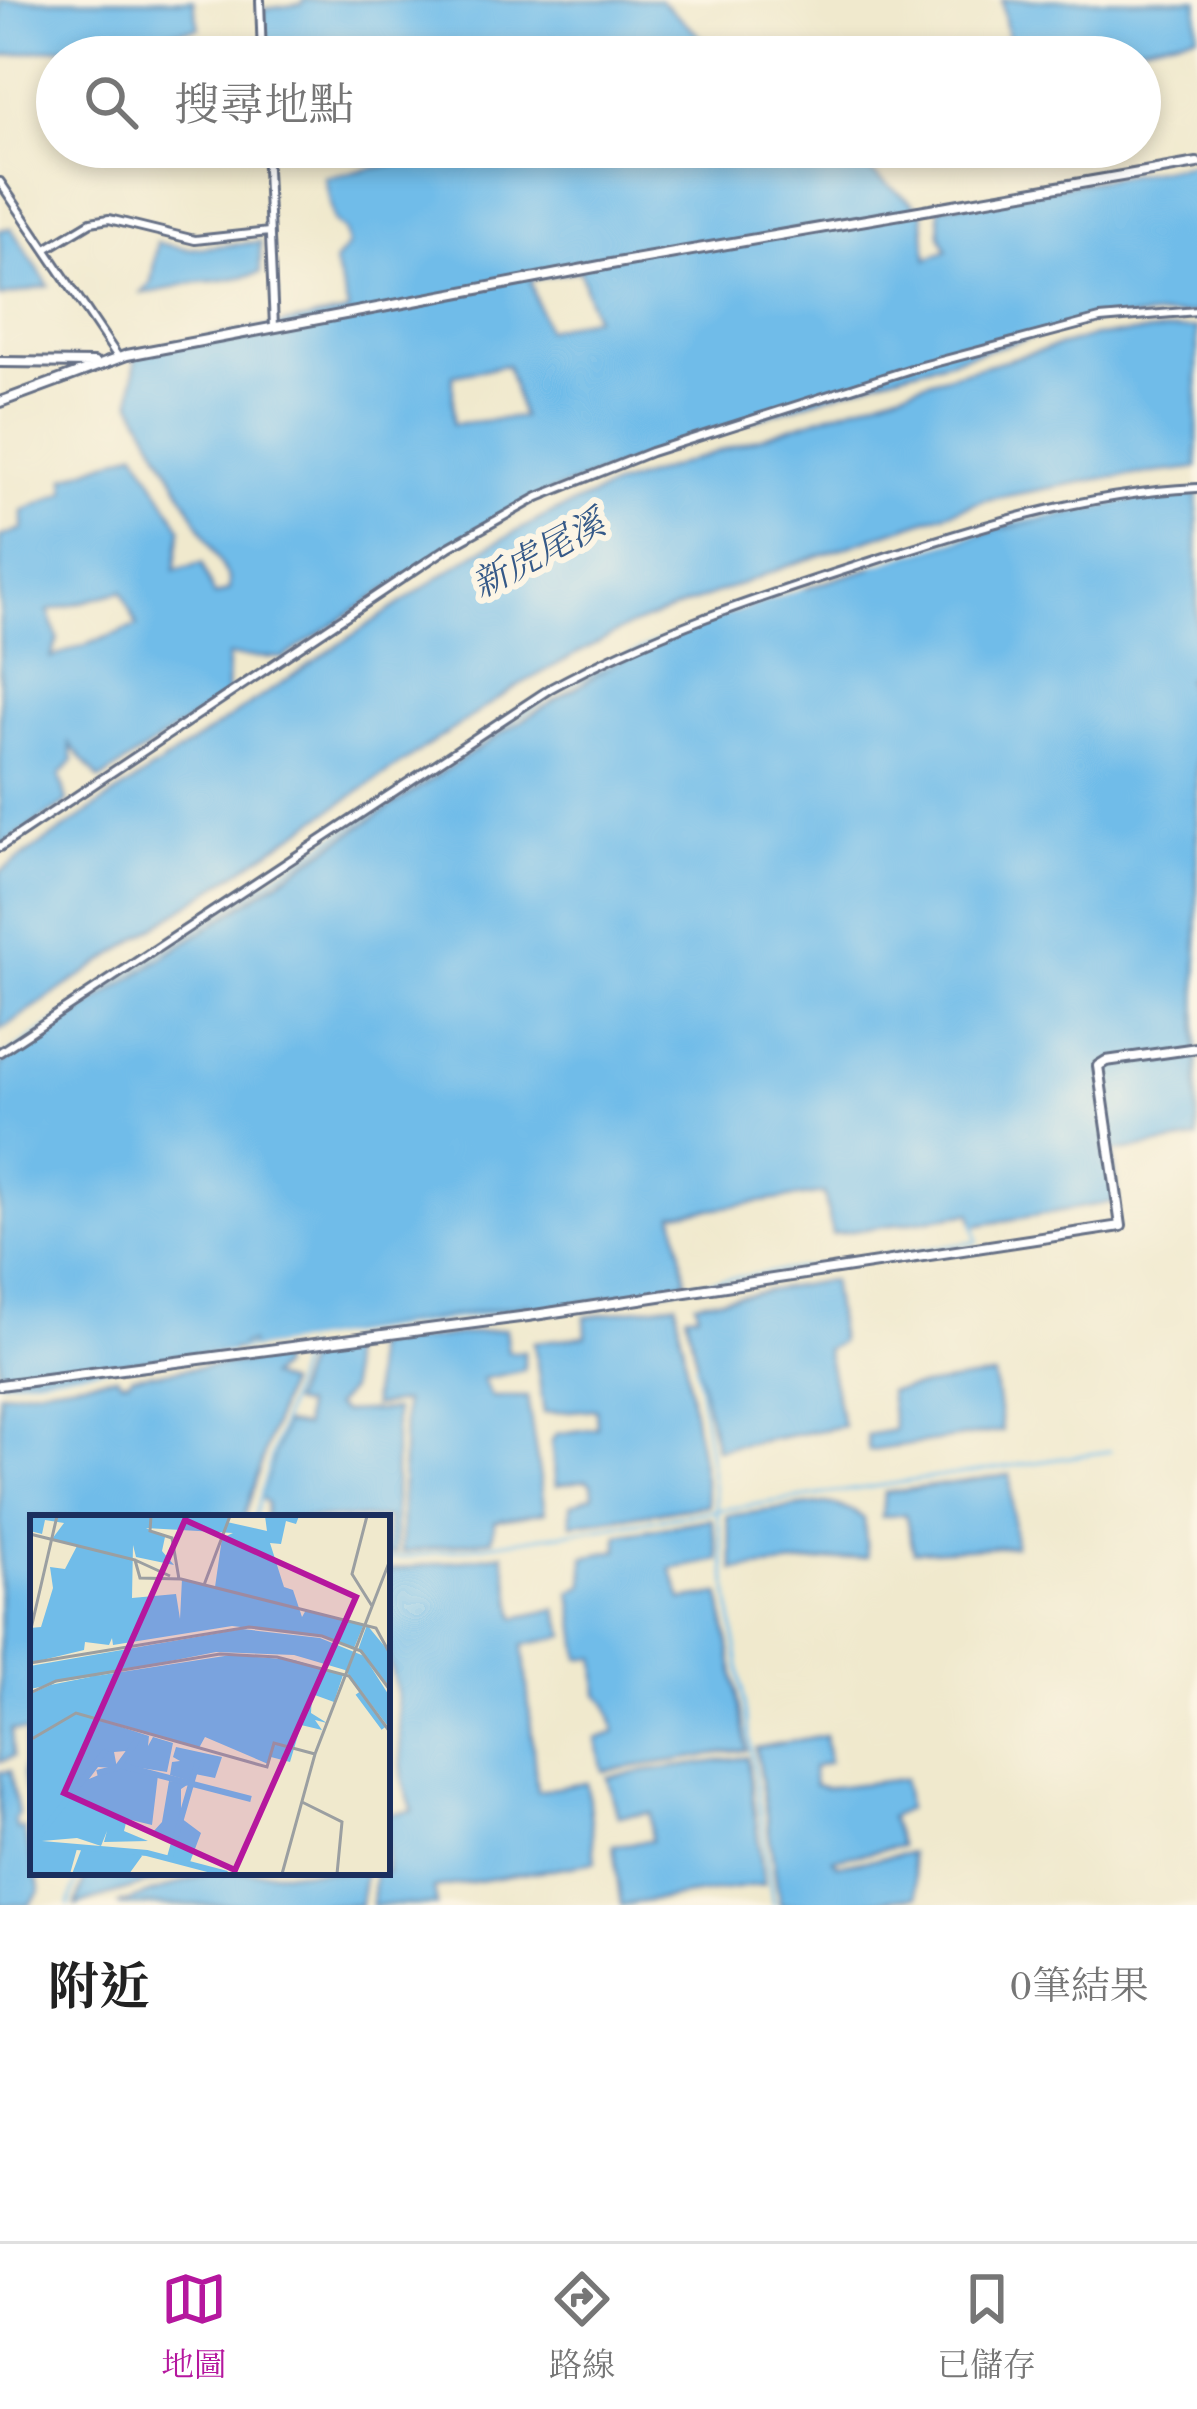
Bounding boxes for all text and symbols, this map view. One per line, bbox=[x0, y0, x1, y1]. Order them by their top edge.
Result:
search box bbox=[36, 36, 1161, 168]
icon: search bbox=[78, 69, 144, 135]
text: 搜尋地點 bbox=[174, 86, 354, 131]
water label: 新虎尾溪 bbox=[466, 501, 615, 606]
inset map bbox=[30, 1515, 390, 1875]
text: 附近 bbox=[48, 1965, 150, 2016]
text: 0筆結果 bbox=[1009, 1969, 1149, 2008]
tab: 地圖 bbox=[161, 2266, 227, 2388]
tab: 路線 bbox=[549, 2266, 615, 2388]
tab: 已儲存 bbox=[937, 2266, 1036, 2388]

